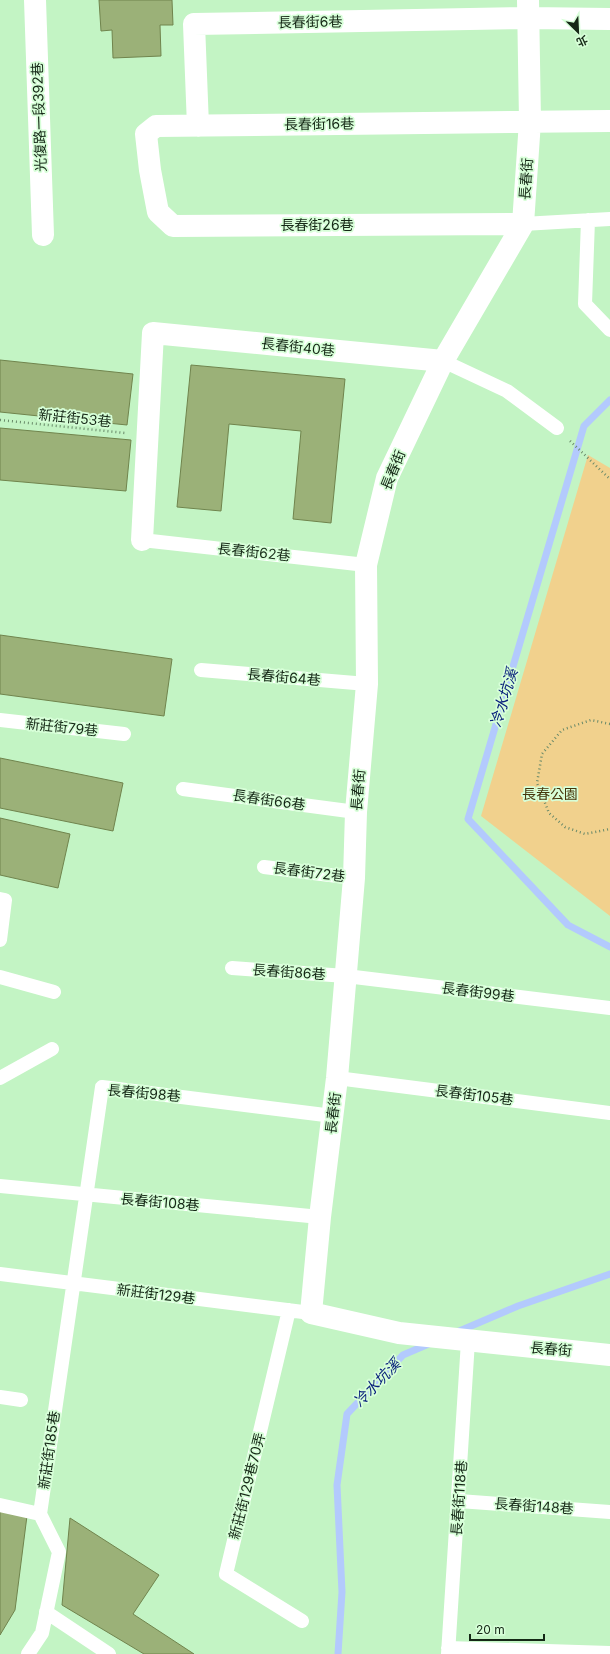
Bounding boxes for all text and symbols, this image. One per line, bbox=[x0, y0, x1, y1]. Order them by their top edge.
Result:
street label: 長春街6巷 bbox=[278, 12, 342, 31]
north arrow bbox=[558, 12, 598, 52]
text: 北 bbox=[574, 33, 590, 50]
street label: 光復路一段392巷 bbox=[28, 62, 49, 172]
street label: 長春街16巷 bbox=[284, 114, 354, 133]
street label: 長春街 bbox=[516, 157, 535, 201]
street label: 長春街26巷 bbox=[280, 216, 354, 233]
street label: 長春街40巷 bbox=[260, 334, 336, 359]
street label: 新莊街53巷 bbox=[38, 405, 112, 430]
street label: 長春街 bbox=[377, 447, 408, 492]
street label: 長春街62巷 bbox=[217, 539, 291, 564]
water label: 冷水坑溪 bbox=[486, 664, 522, 729]
street label: 長春街64巷 bbox=[247, 665, 322, 688]
street label: 新莊街79巷 bbox=[25, 714, 99, 739]
street label: 長春街 bbox=[347, 768, 368, 812]
park label: 長春公園 bbox=[522, 785, 578, 802]
street label: 長春街66巷 bbox=[232, 786, 307, 813]
street label: 長春街72巷 bbox=[272, 859, 346, 884]
street label: 長春街86巷 bbox=[252, 960, 326, 983]
street label: 長春街99巷 bbox=[441, 979, 516, 1004]
street label: 長春街98巷 bbox=[107, 1081, 181, 1104]
street label: 長春街105巷 bbox=[434, 1081, 514, 1108]
street label: 長春街 bbox=[322, 1091, 343, 1135]
street label: 長春街108巷 bbox=[120, 1190, 200, 1213]
street label: 新莊街129巷 bbox=[116, 1280, 196, 1307]
street label: 長春街 bbox=[529, 1338, 573, 1359]
water label: 冷水坑溪 bbox=[349, 1353, 406, 1411]
street label: 新莊街185巷 bbox=[35, 1410, 62, 1490]
street label: 新莊街129巷70弄 bbox=[225, 1431, 268, 1541]
street label: 長春街118巷 bbox=[447, 1459, 470, 1536]
street label: 長春街148巷 bbox=[494, 1494, 574, 1517]
scale bar bbox=[470, 1616, 544, 1642]
text: 20 m bbox=[476, 1622, 505, 1637]

